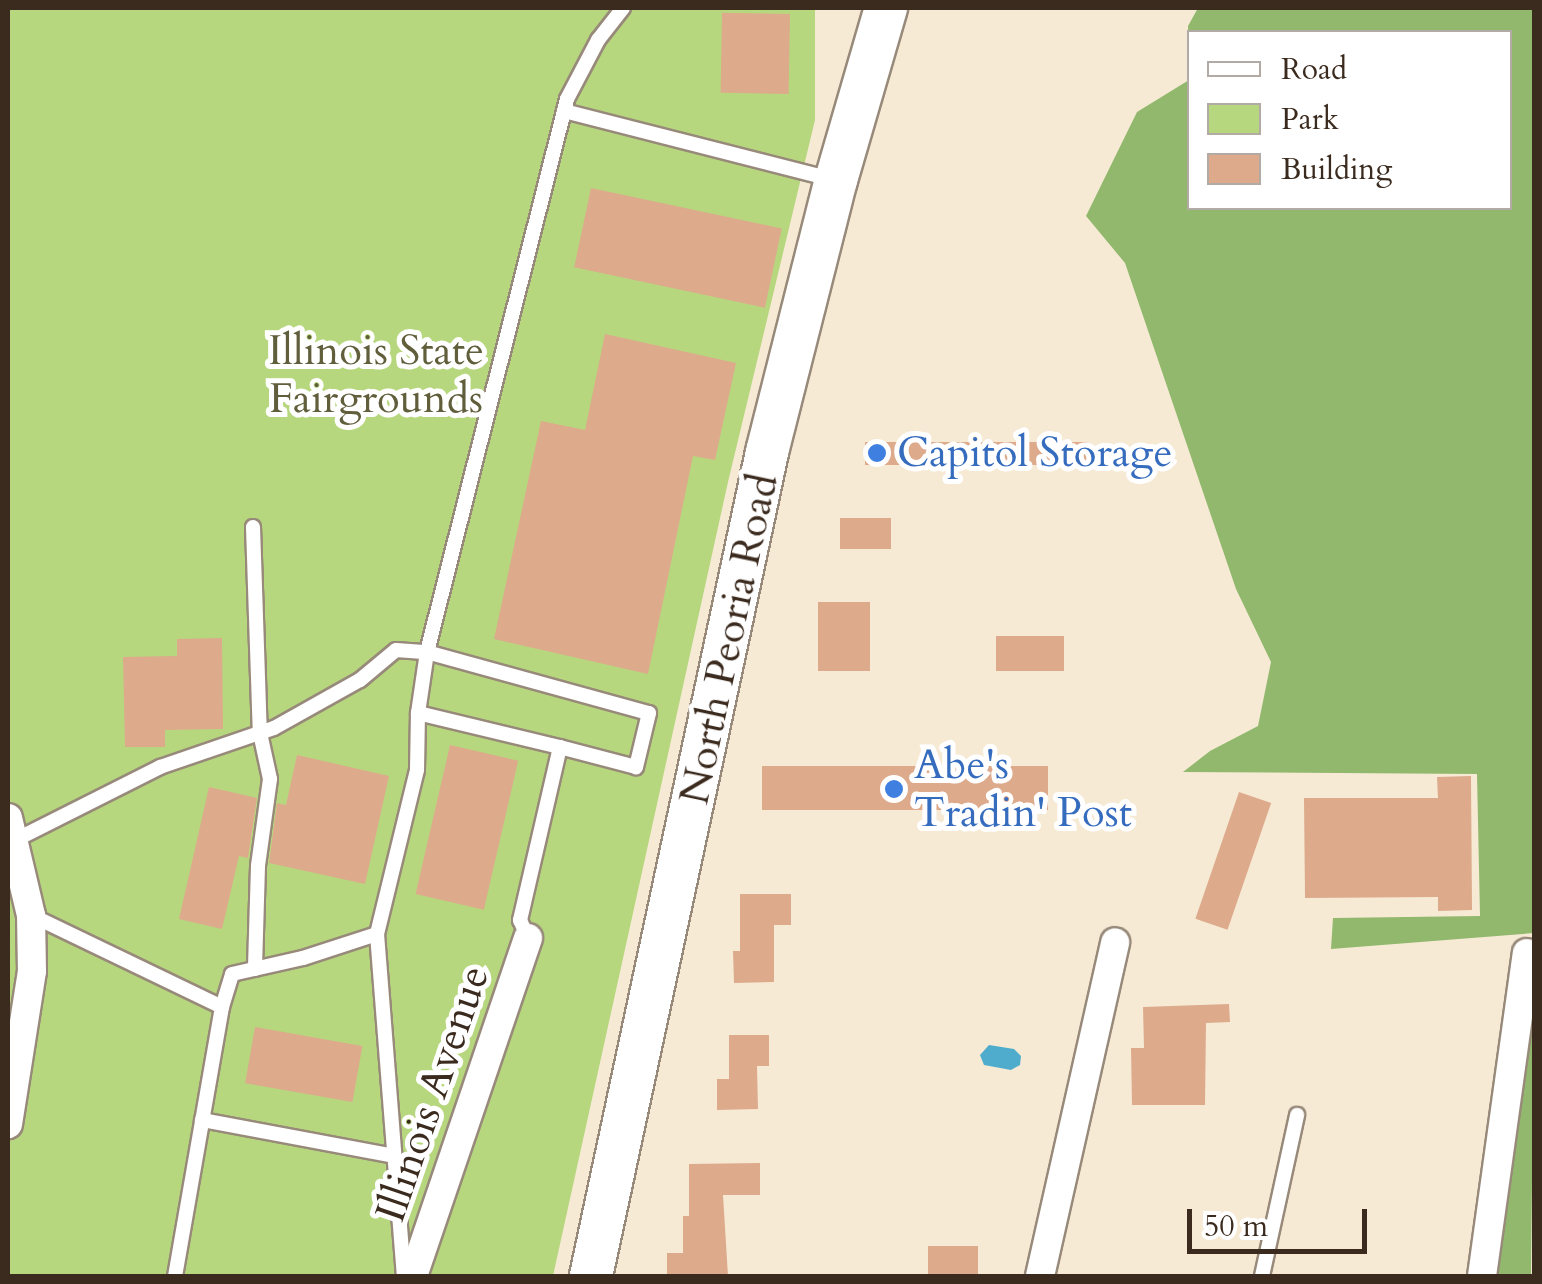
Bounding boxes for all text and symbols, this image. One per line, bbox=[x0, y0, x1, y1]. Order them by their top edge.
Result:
legend bbox=[1187, 30, 1512, 210]
text: Road bbox=[1281, 49, 1347, 90]
text: Park bbox=[1281, 99, 1339, 140]
text: Building bbox=[1281, 149, 1392, 190]
park label: Illinois State Fairgrounds bbox=[268, 326, 484, 424]
place label: Capitol Storage bbox=[897, 428, 1172, 478]
marker: Capitol Storage bbox=[866, 442, 888, 464]
street label: North Peoria Road bbox=[669, 469, 789, 809]
place label: Abe's Tradin' Post bbox=[914, 740, 1132, 838]
marker: Abe's Tradin' Post bbox=[883, 778, 905, 800]
street label: Illinois Avenue bbox=[366, 959, 500, 1229]
scale bar bbox=[1192, 1189, 1372, 1251]
text: 50 m bbox=[1204, 1206, 1268, 1247]

